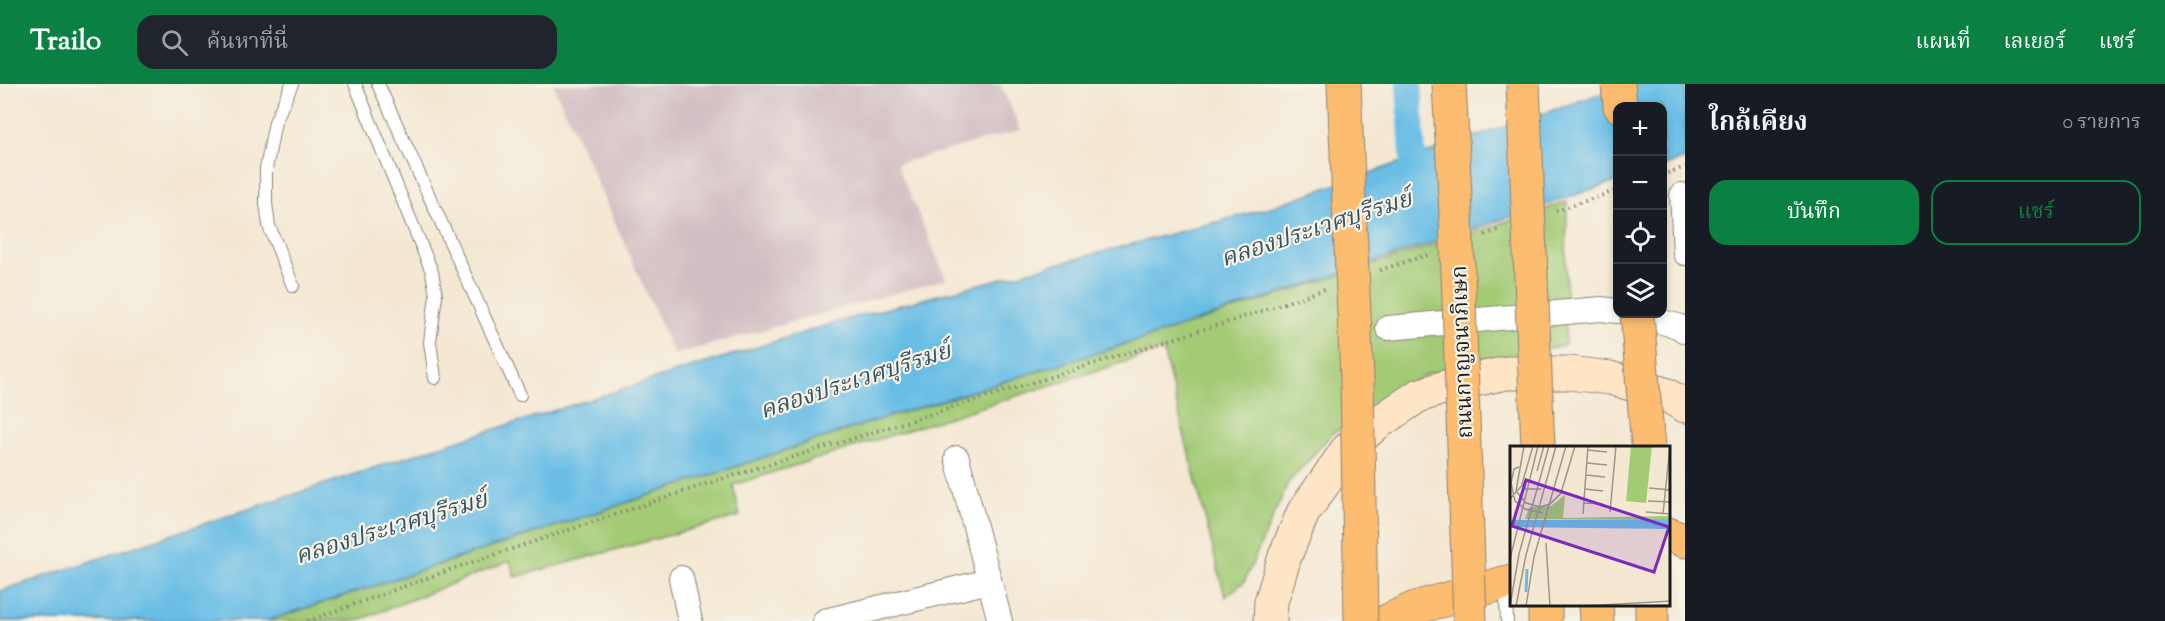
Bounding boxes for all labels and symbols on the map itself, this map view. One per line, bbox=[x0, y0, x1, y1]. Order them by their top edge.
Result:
water label: คลองประเวศบุรีรมย์ bbox=[1217, 181, 1422, 277]
street label: ถนนกาญจนาภิเษก bbox=[1445, 265, 1483, 439]
water label: คลองประเวศบุรีรมย์ bbox=[756, 333, 961, 429]
inset map bbox=[1510, 446, 1670, 606]
water label: คลองประเวศบุรีรมย์ bbox=[291, 482, 497, 574]

